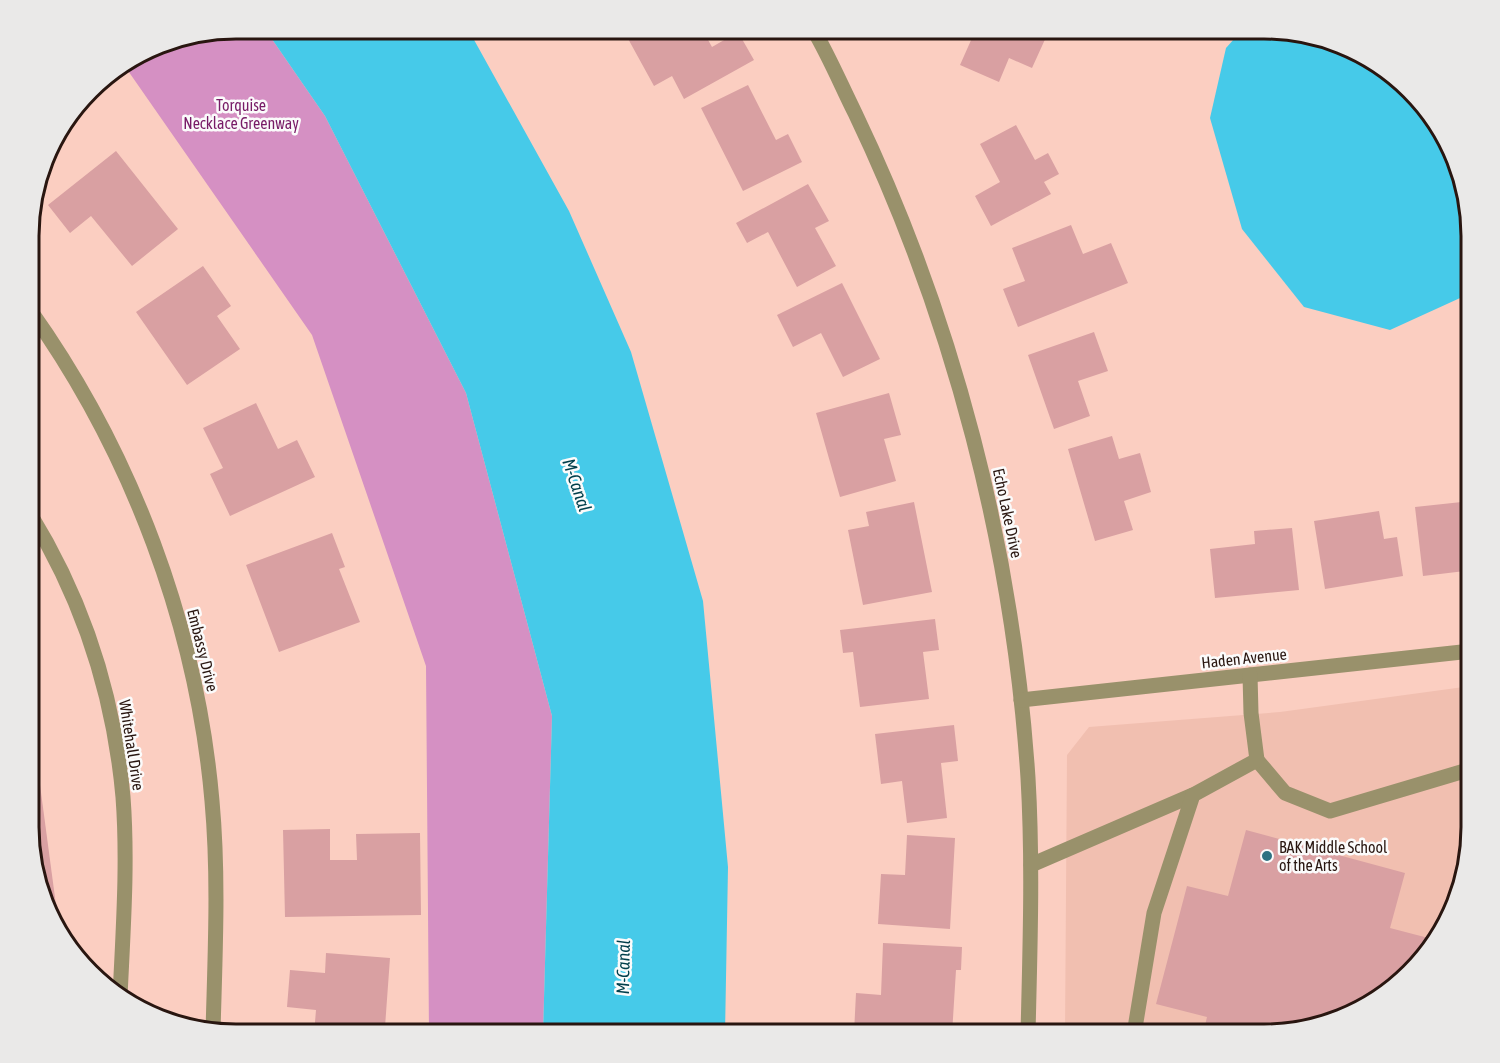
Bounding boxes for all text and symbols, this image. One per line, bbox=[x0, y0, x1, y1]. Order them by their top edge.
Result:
park label: Torquise Necklace Greenway bbox=[183, 96, 299, 133]
water label: M-Canal bbox=[558, 456, 596, 514]
street label: Echo Lake Drive bbox=[990, 467, 1026, 559]
street label: Embassy Drive bbox=[183, 607, 222, 693]
street label: Haden Avenue bbox=[1200, 645, 1288, 671]
street label: Whitehall Drive bbox=[116, 698, 148, 792]
place label: BAK Middle School of the Arts bbox=[1279, 838, 1388, 874]
marker: BAK Middle School of the Arts bbox=[1260, 849, 1274, 863]
water label: M-Canal bbox=[612, 939, 634, 995]

